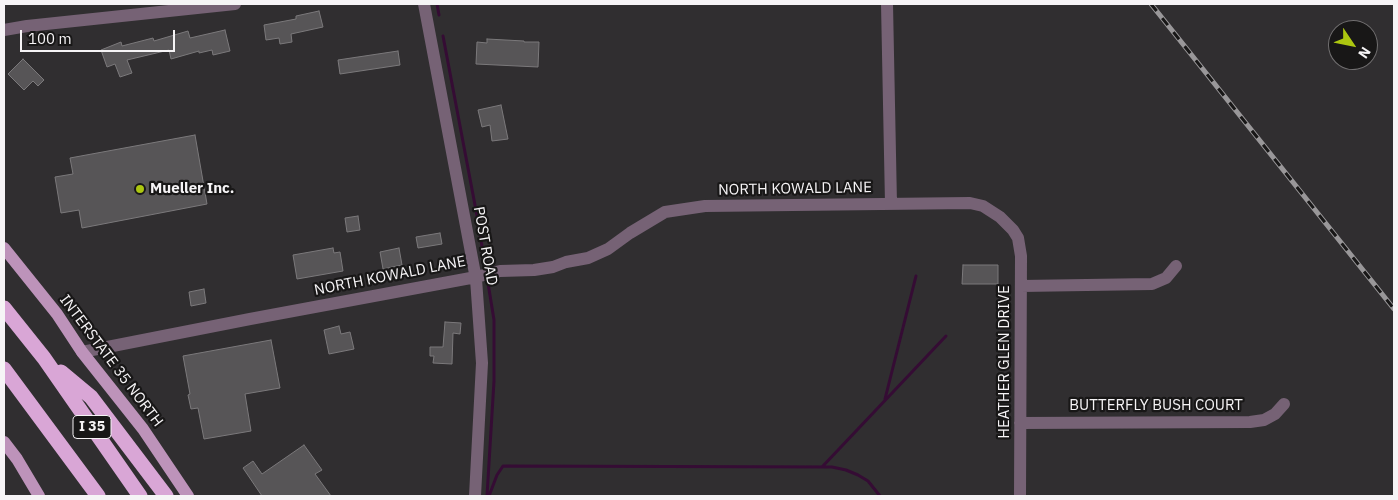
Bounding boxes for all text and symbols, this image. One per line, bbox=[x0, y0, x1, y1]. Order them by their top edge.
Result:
scale bar bbox=[22, 20, 178, 52]
north arrow bbox=[1328, 20, 1378, 70]
text: 100 m bbox=[28, 29, 72, 48]
text: N bbox=[1354, 44, 1375, 62]
street label: NORTH KOWALD LANE bbox=[718, 179, 872, 199]
place label: Mueller Inc. bbox=[150, 180, 234, 198]
marker: Mueller Inc. bbox=[134, 183, 146, 195]
street label: POST ROAD bbox=[469, 205, 501, 287]
street label: NORTH KOWALD LANE bbox=[313, 252, 467, 300]
street label: HEATHER GLEN DRIVE bbox=[996, 285, 1014, 439]
street label: INTERSTATE 35 NORTH bbox=[56, 292, 166, 430]
street label: BUTTERFLY BUSH COURT bbox=[1069, 397, 1243, 415]
road number: I 35 bbox=[73, 416, 111, 438]

